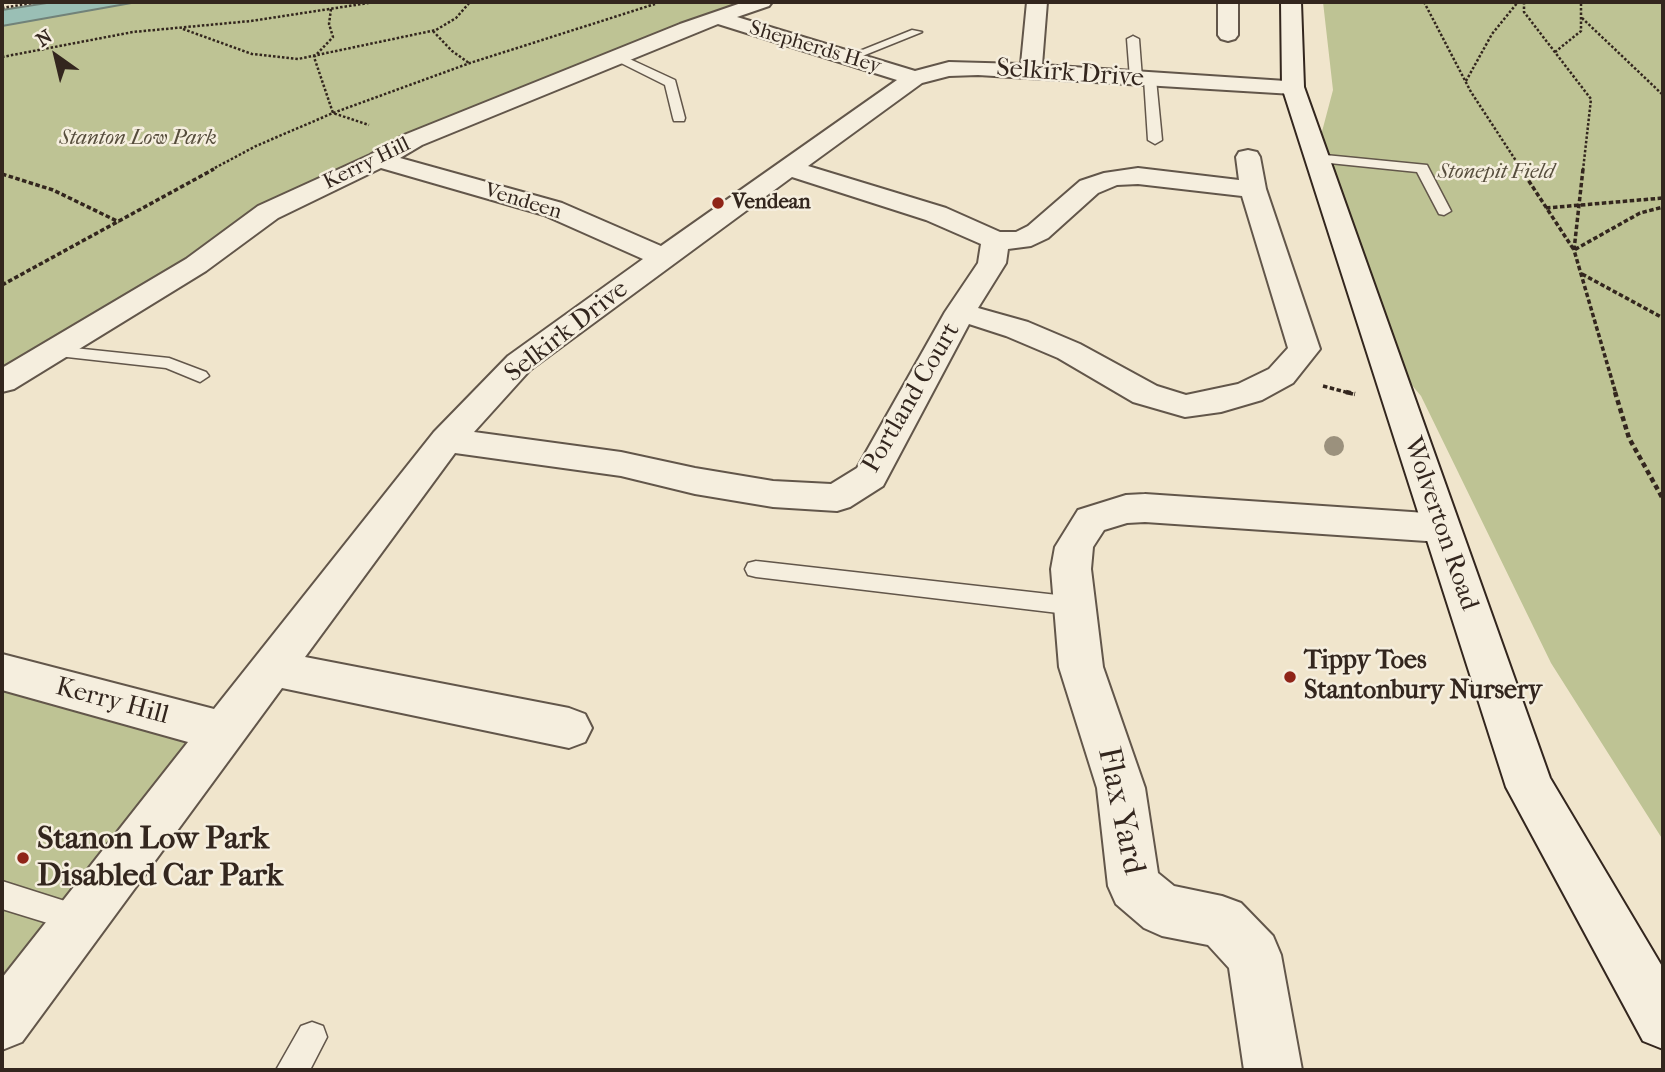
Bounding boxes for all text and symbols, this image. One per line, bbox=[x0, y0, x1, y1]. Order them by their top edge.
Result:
street label: Shepherds Hey bbox=[746, 16, 884, 80]
north arrow bbox=[21, 21, 91, 91]
text: N bbox=[32, 25, 56, 52]
street label: Selkirk Drive bbox=[995, 53, 1145, 95]
park label: Stanton Low Park bbox=[59, 126, 217, 152]
street label: Kerry Hill bbox=[320, 132, 414, 196]
park label: Stonepit Field bbox=[1438, 160, 1554, 186]
street label: Vendeen bbox=[481, 178, 565, 226]
place label: Vendean bbox=[732, 190, 811, 216]
marker: Vendean bbox=[710, 195, 726, 211]
street label: Selkirk Drive bbox=[499, 274, 635, 390]
street label: Portland Court bbox=[856, 317, 968, 479]
street label: Wolverton Road bbox=[1396, 433, 1484, 615]
place label: Tippy Toes Stantonbury Nursery bbox=[1304, 646, 1542, 708]
marker: Tippy Toes Stantonbury Nursery bbox=[1282, 669, 1298, 685]
street label: Kerry Hill bbox=[52, 672, 172, 732]
street label: Flax Yard bbox=[1088, 744, 1152, 878]
place label: Stanon Low Park Disabled Car Park bbox=[37, 821, 283, 896]
marker: Stanon Low Park Disabled Car Park bbox=[15, 850, 31, 866]

